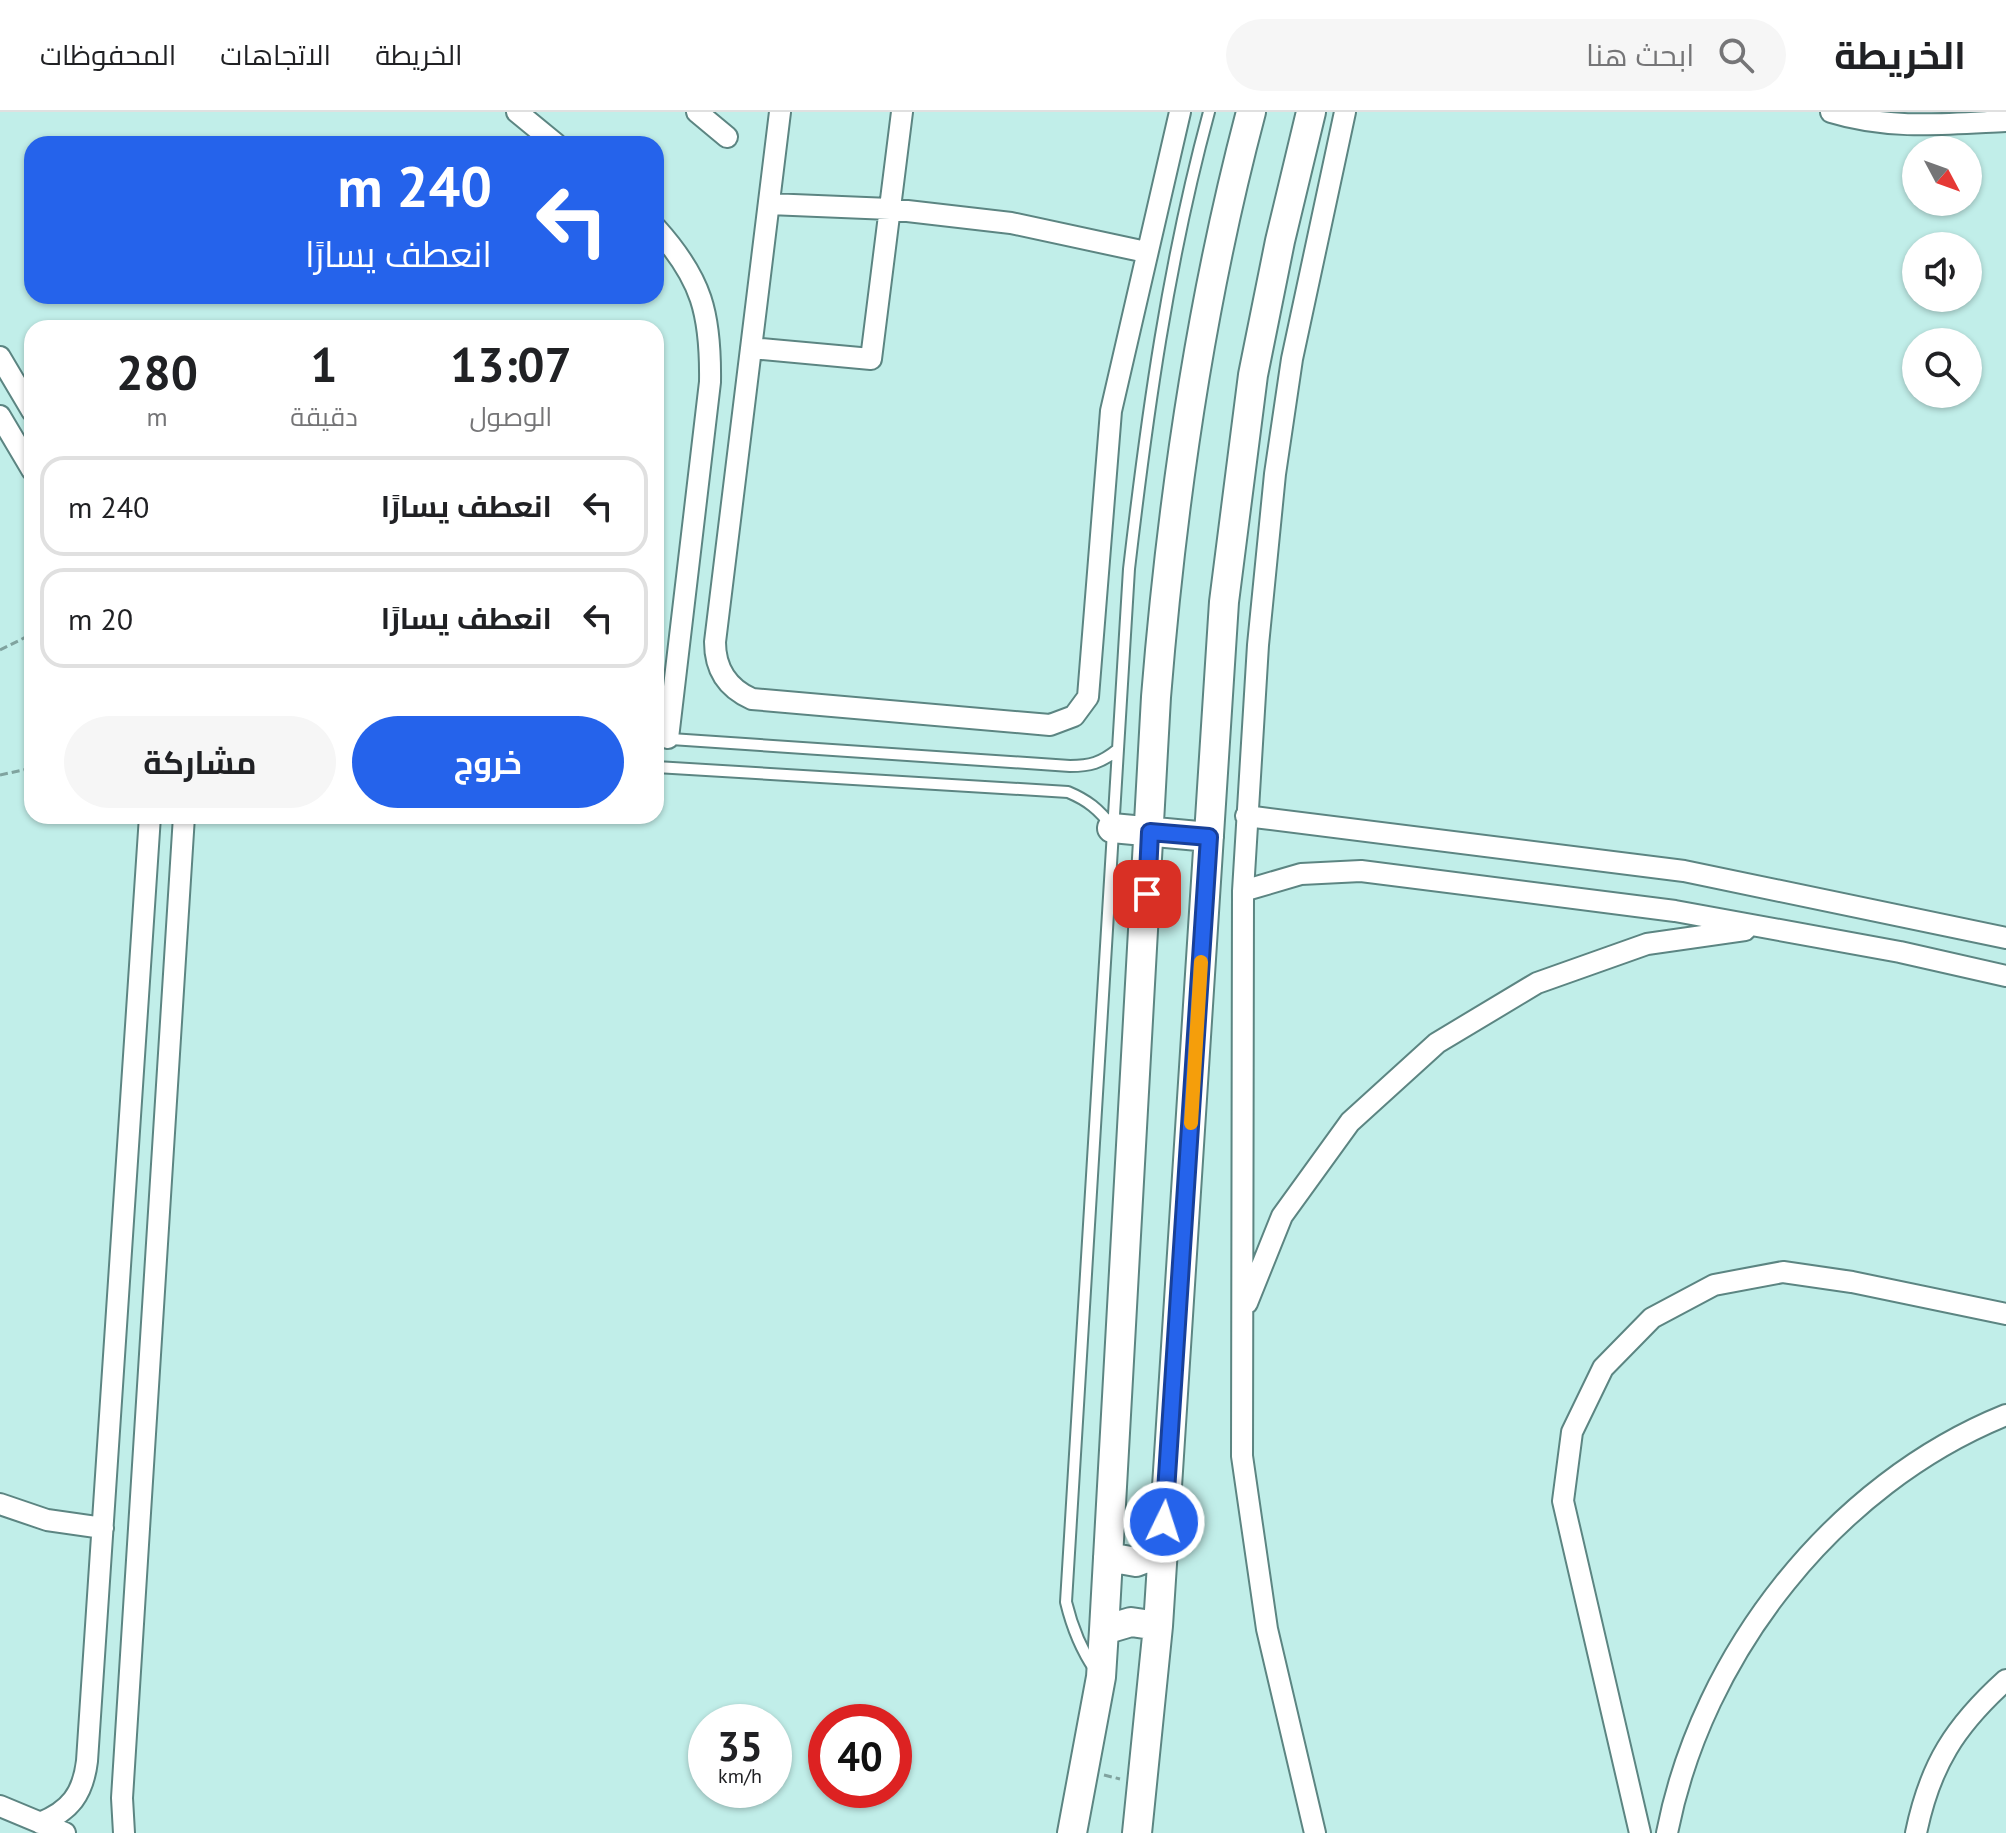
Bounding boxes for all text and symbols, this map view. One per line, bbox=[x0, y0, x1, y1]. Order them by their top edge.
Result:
search box bbox=[1226, 19, 1786, 91]
text: الخريطة bbox=[1834, 30, 1966, 79]
icon: search bbox=[1714, 33, 1758, 77]
text: ابحث هنا bbox=[1586, 35, 1694, 74]
text: المحفوظات bbox=[40, 36, 176, 73]
text: الاتجاهات bbox=[220, 36, 331, 73]
text: الخريطة bbox=[375, 36, 463, 73]
north arrow bbox=[1902, 136, 1982, 216]
map controls bbox=[1902, 136, 1982, 408]
text: 240 m bbox=[337, 150, 492, 222]
icon: left bbox=[520, 168, 624, 272]
text: انعطف يسارًا bbox=[305, 230, 492, 277]
button: sound bbox=[1902, 232, 1982, 312]
button: search bbox=[1902, 328, 1982, 408]
text: 1 bbox=[310, 333, 338, 395]
text: 13:07 bbox=[450, 333, 572, 395]
text: 280 bbox=[116, 341, 198, 403]
text: m bbox=[147, 400, 168, 433]
text: دقيقة bbox=[290, 400, 358, 433]
text: الوصول bbox=[469, 400, 552, 433]
icon: left bbox=[576, 484, 620, 528]
text: انعطف يسارًا bbox=[381, 486, 552, 525]
text: 240 m bbox=[68, 487, 149, 526]
icon: left bbox=[576, 596, 620, 640]
text: انعطف يسارًا bbox=[381, 598, 552, 637]
text: 20 m bbox=[68, 599, 133, 638]
button: مشاركة bbox=[64, 716, 336, 808]
button: خروج bbox=[352, 716, 624, 808]
pin bbox=[1113, 860, 1181, 928]
icon: arrive bbox=[1125, 872, 1169, 916]
position arrow bbox=[1122, 1480, 1206, 1564]
speed limit sign: 40 bbox=[808, 1704, 912, 1808]
text: 35 bbox=[717, 1720, 763, 1772]
text: km/h bbox=[718, 1763, 762, 1789]

